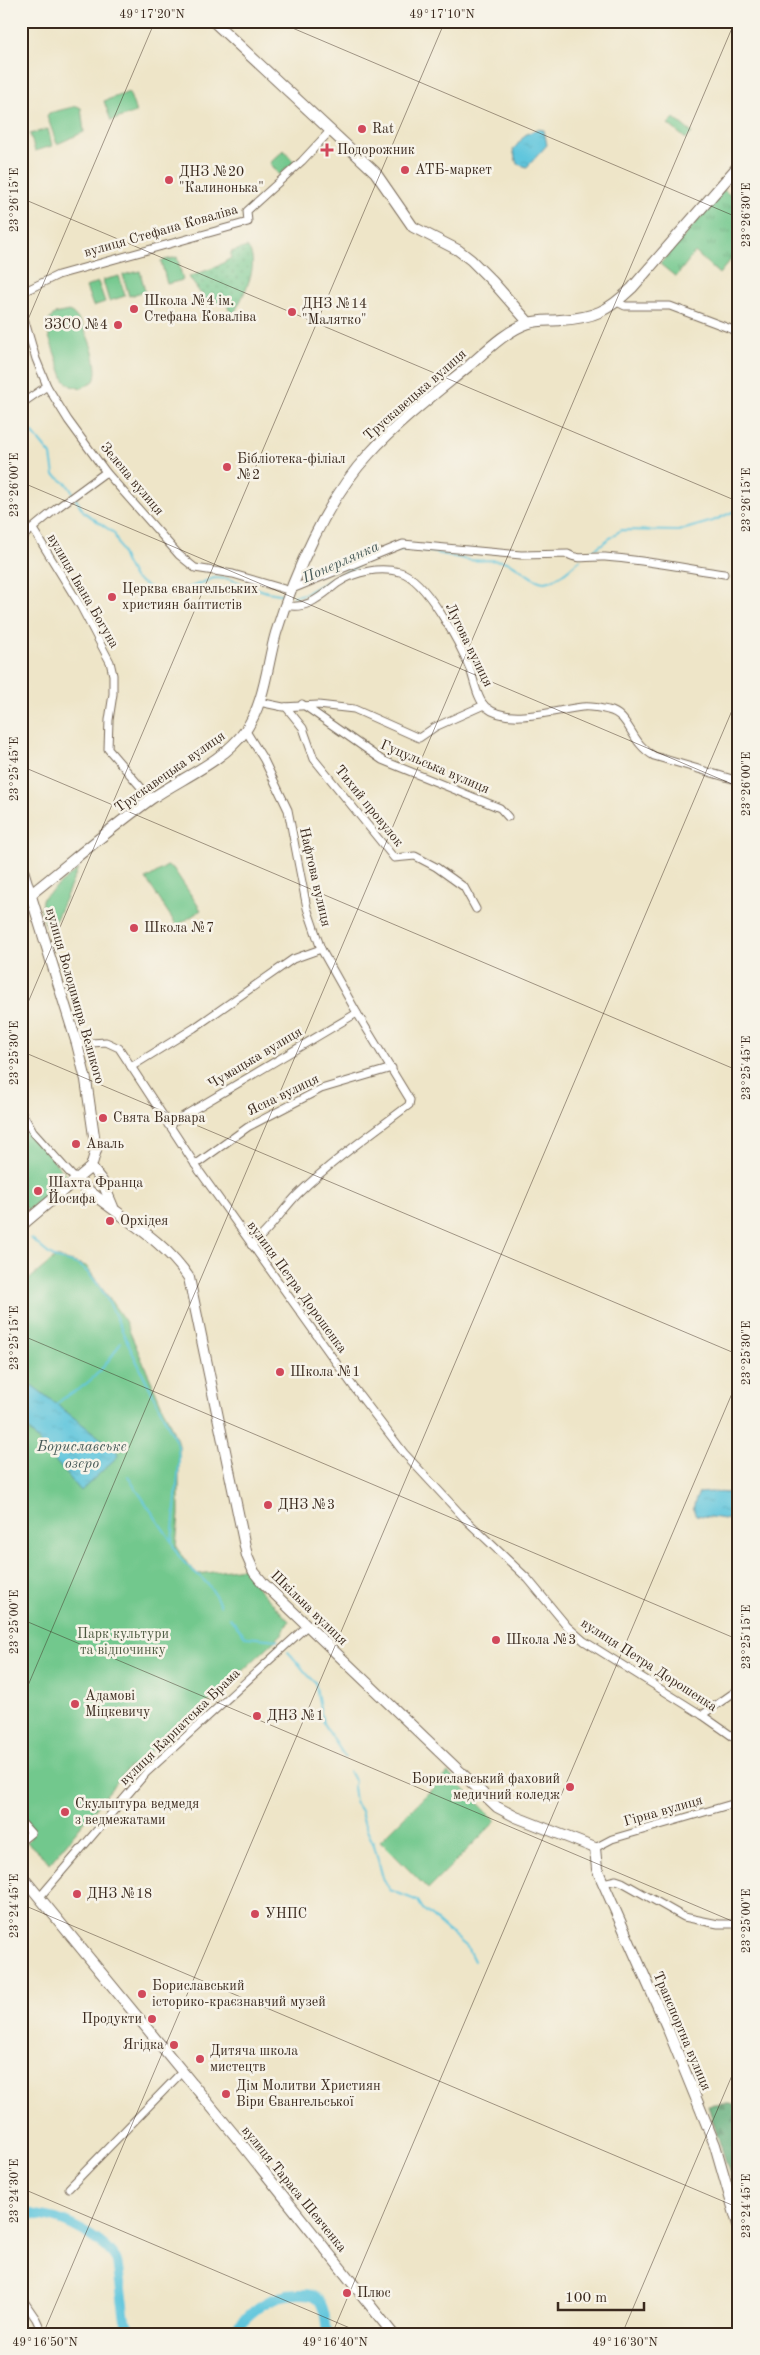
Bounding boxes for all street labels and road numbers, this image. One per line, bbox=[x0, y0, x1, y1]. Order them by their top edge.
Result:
street label: вулиця Стефана Коваліва bbox=[83, 202, 240, 261]
street label: Трускавецька вулиця bbox=[361, 347, 469, 443]
street label: Зелена вулиця bbox=[98, 440, 166, 518]
street label: вулиця Івана Богуна bbox=[45, 531, 121, 651]
street label: Лугова вулиця bbox=[443, 601, 495, 689]
street label: Трускавецька вулиця bbox=[112, 729, 228, 815]
street label: Гуцульська вулиця bbox=[378, 738, 492, 796]
street label: Тихий провулок bbox=[332, 763, 406, 849]
street label: Нафтова вулиця bbox=[296, 826, 333, 928]
street label: вулиця Володимира Великого bbox=[43, 907, 107, 1085]
street label: Чумацька вулиця bbox=[206, 1024, 304, 1092]
street label: Ясна вулиця bbox=[245, 1072, 321, 1118]
street label: вулиця Петра Дорошенка bbox=[245, 1218, 349, 1356]
street label: Шкільна вулиця bbox=[268, 1568, 350, 1648]
street label: вулиця Петра Дорошенка bbox=[578, 1616, 720, 1714]
street label: вулиця Карпатська Брама bbox=[117, 1666, 243, 1788]
street label: Гірна вулиця bbox=[622, 1793, 704, 1829]
street label: Транспортна вулиця bbox=[651, 1969, 713, 2093]
street label: вулиця Тараса Шевченка bbox=[239, 2123, 349, 2255]

